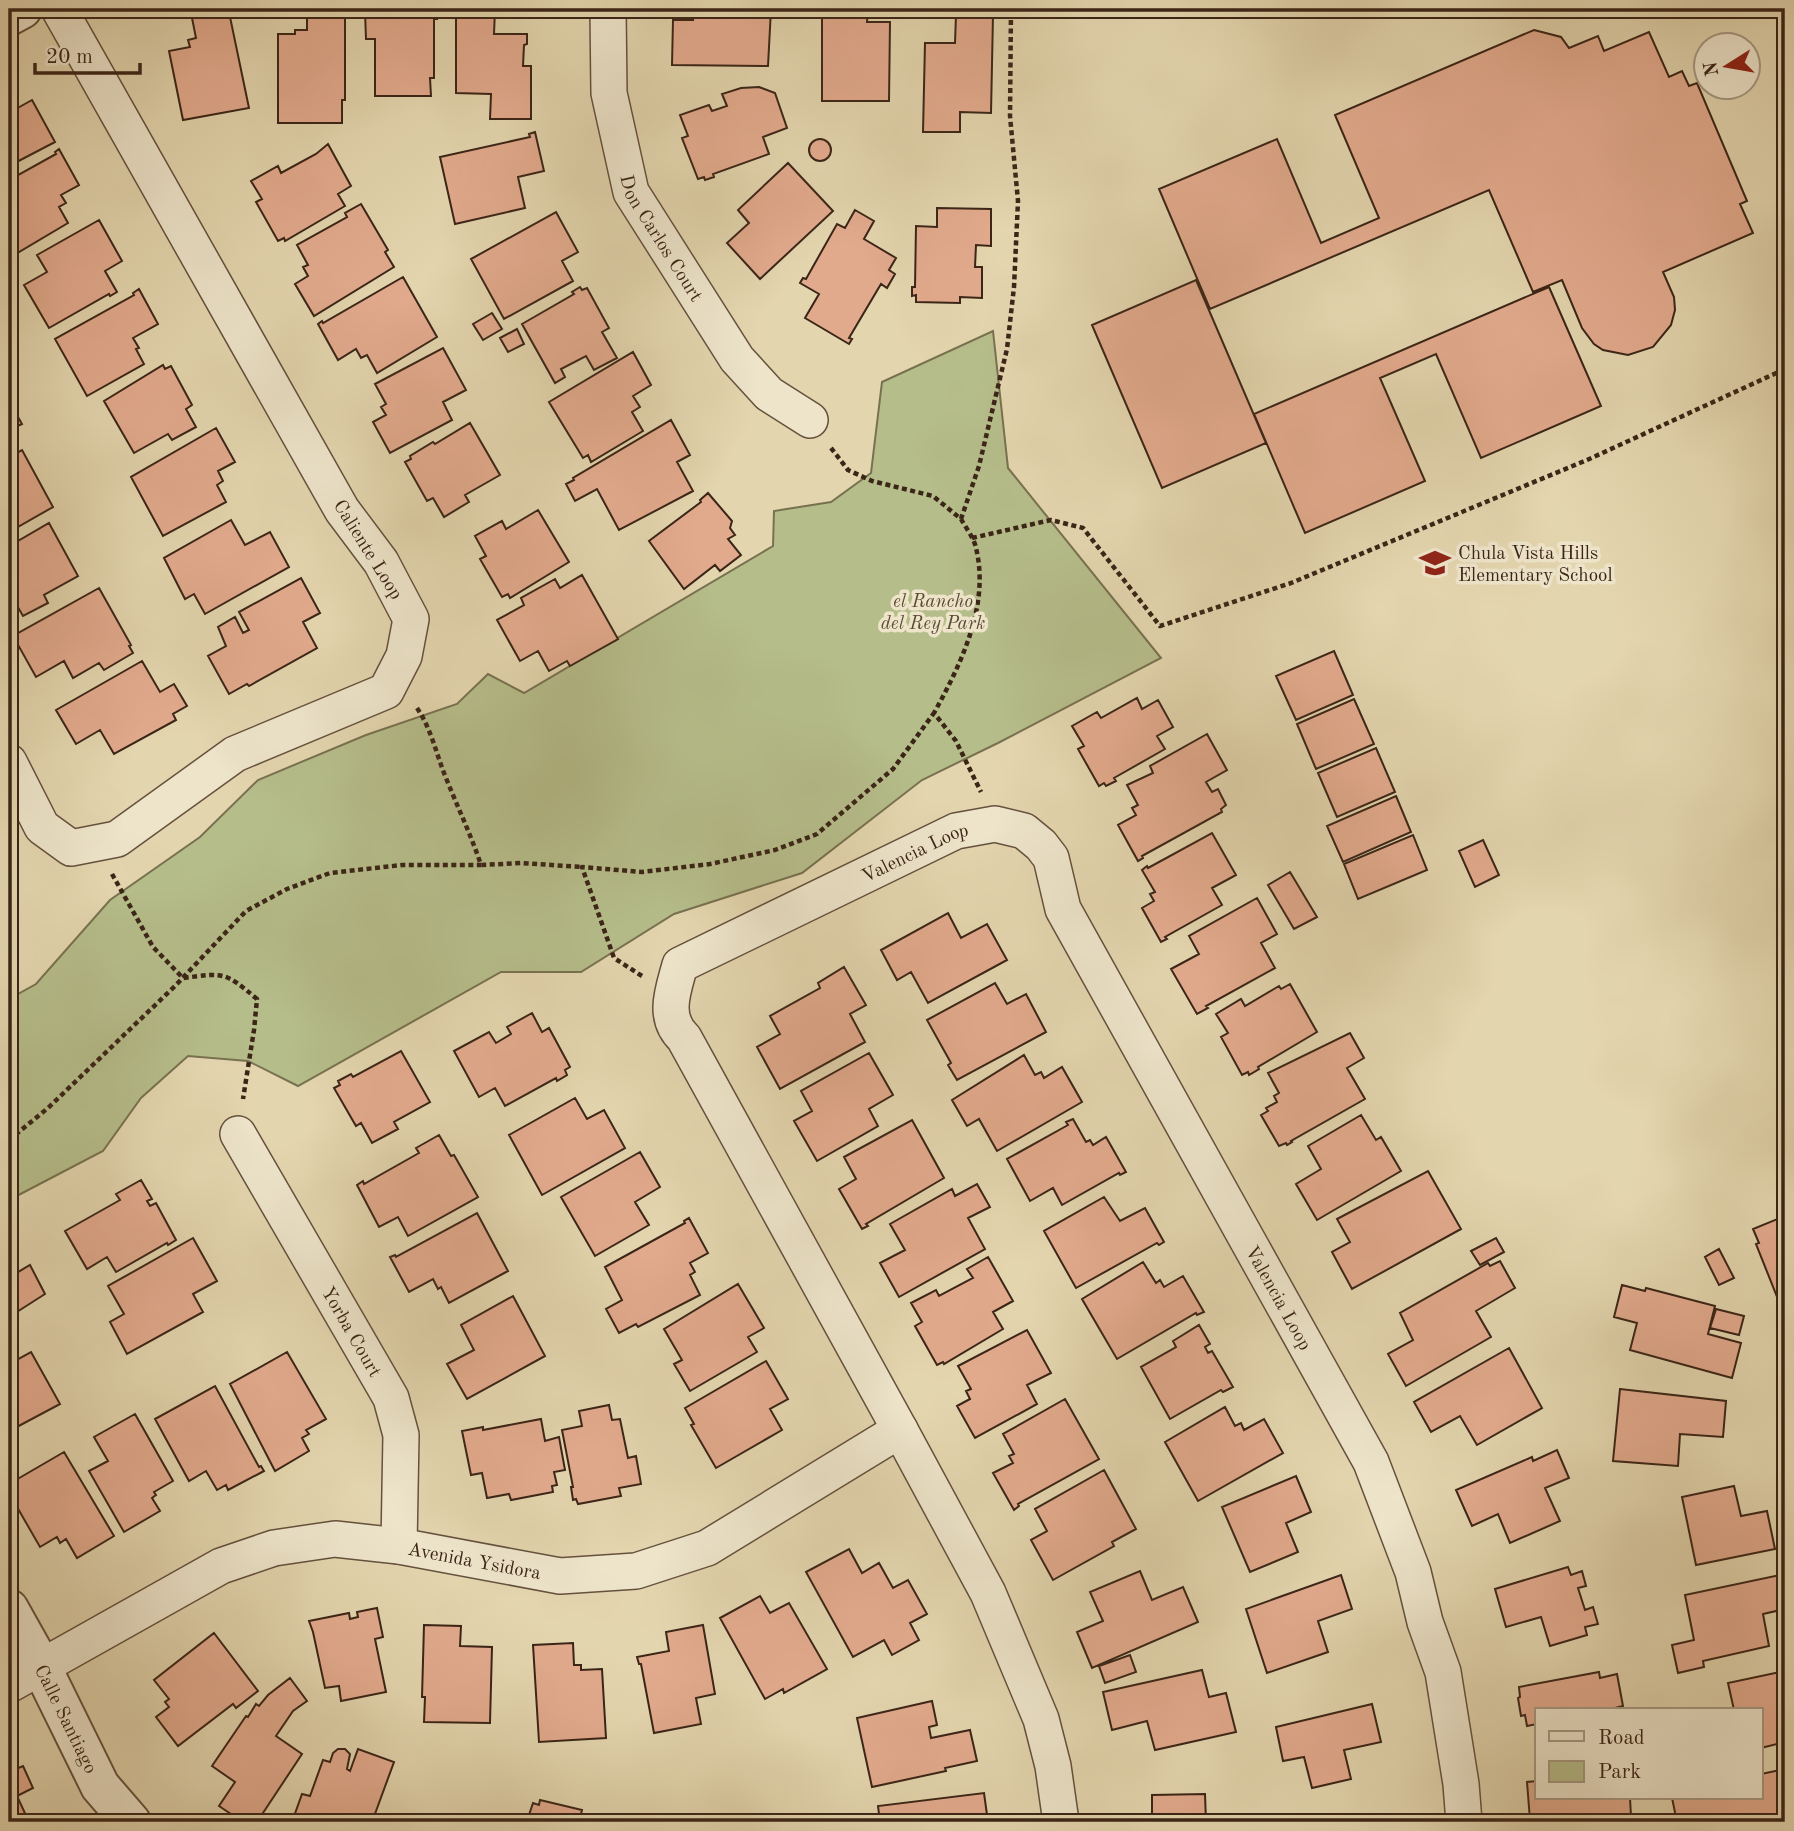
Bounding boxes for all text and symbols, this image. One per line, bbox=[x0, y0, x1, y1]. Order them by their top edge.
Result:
scale bar bbox=[35, 32, 140, 76]
north arrow bbox=[1692, 32, 1762, 102]
text: 20 m bbox=[46, 47, 93, 68]
text: N bbox=[1702, 59, 1723, 78]
street label: Don Carlos Court bbox=[615, 173, 705, 306]
street label: Caliente Loop bbox=[329, 497, 405, 603]
place label: Chula Vista Hills Elementary School bbox=[1458, 545, 1613, 586]
school or university icon: Chula Vista Hills Elementary School bbox=[1418, 546, 1452, 580]
park label: el Rancho del Rey Park bbox=[881, 593, 985, 634]
street label: Valencia Loop bbox=[859, 822, 970, 887]
street label: Valencia Loop bbox=[1241, 1243, 1314, 1354]
street label: Yorba Court bbox=[317, 1284, 384, 1381]
street label: Avenida Ysidora bbox=[406, 1541, 543, 1584]
street label: Calle Santiago bbox=[30, 1662, 99, 1777]
legend bbox=[1535, 1708, 1762, 1800]
text: Road bbox=[1598, 1728, 1645, 1749]
text: Park bbox=[1598, 1762, 1641, 1783]

